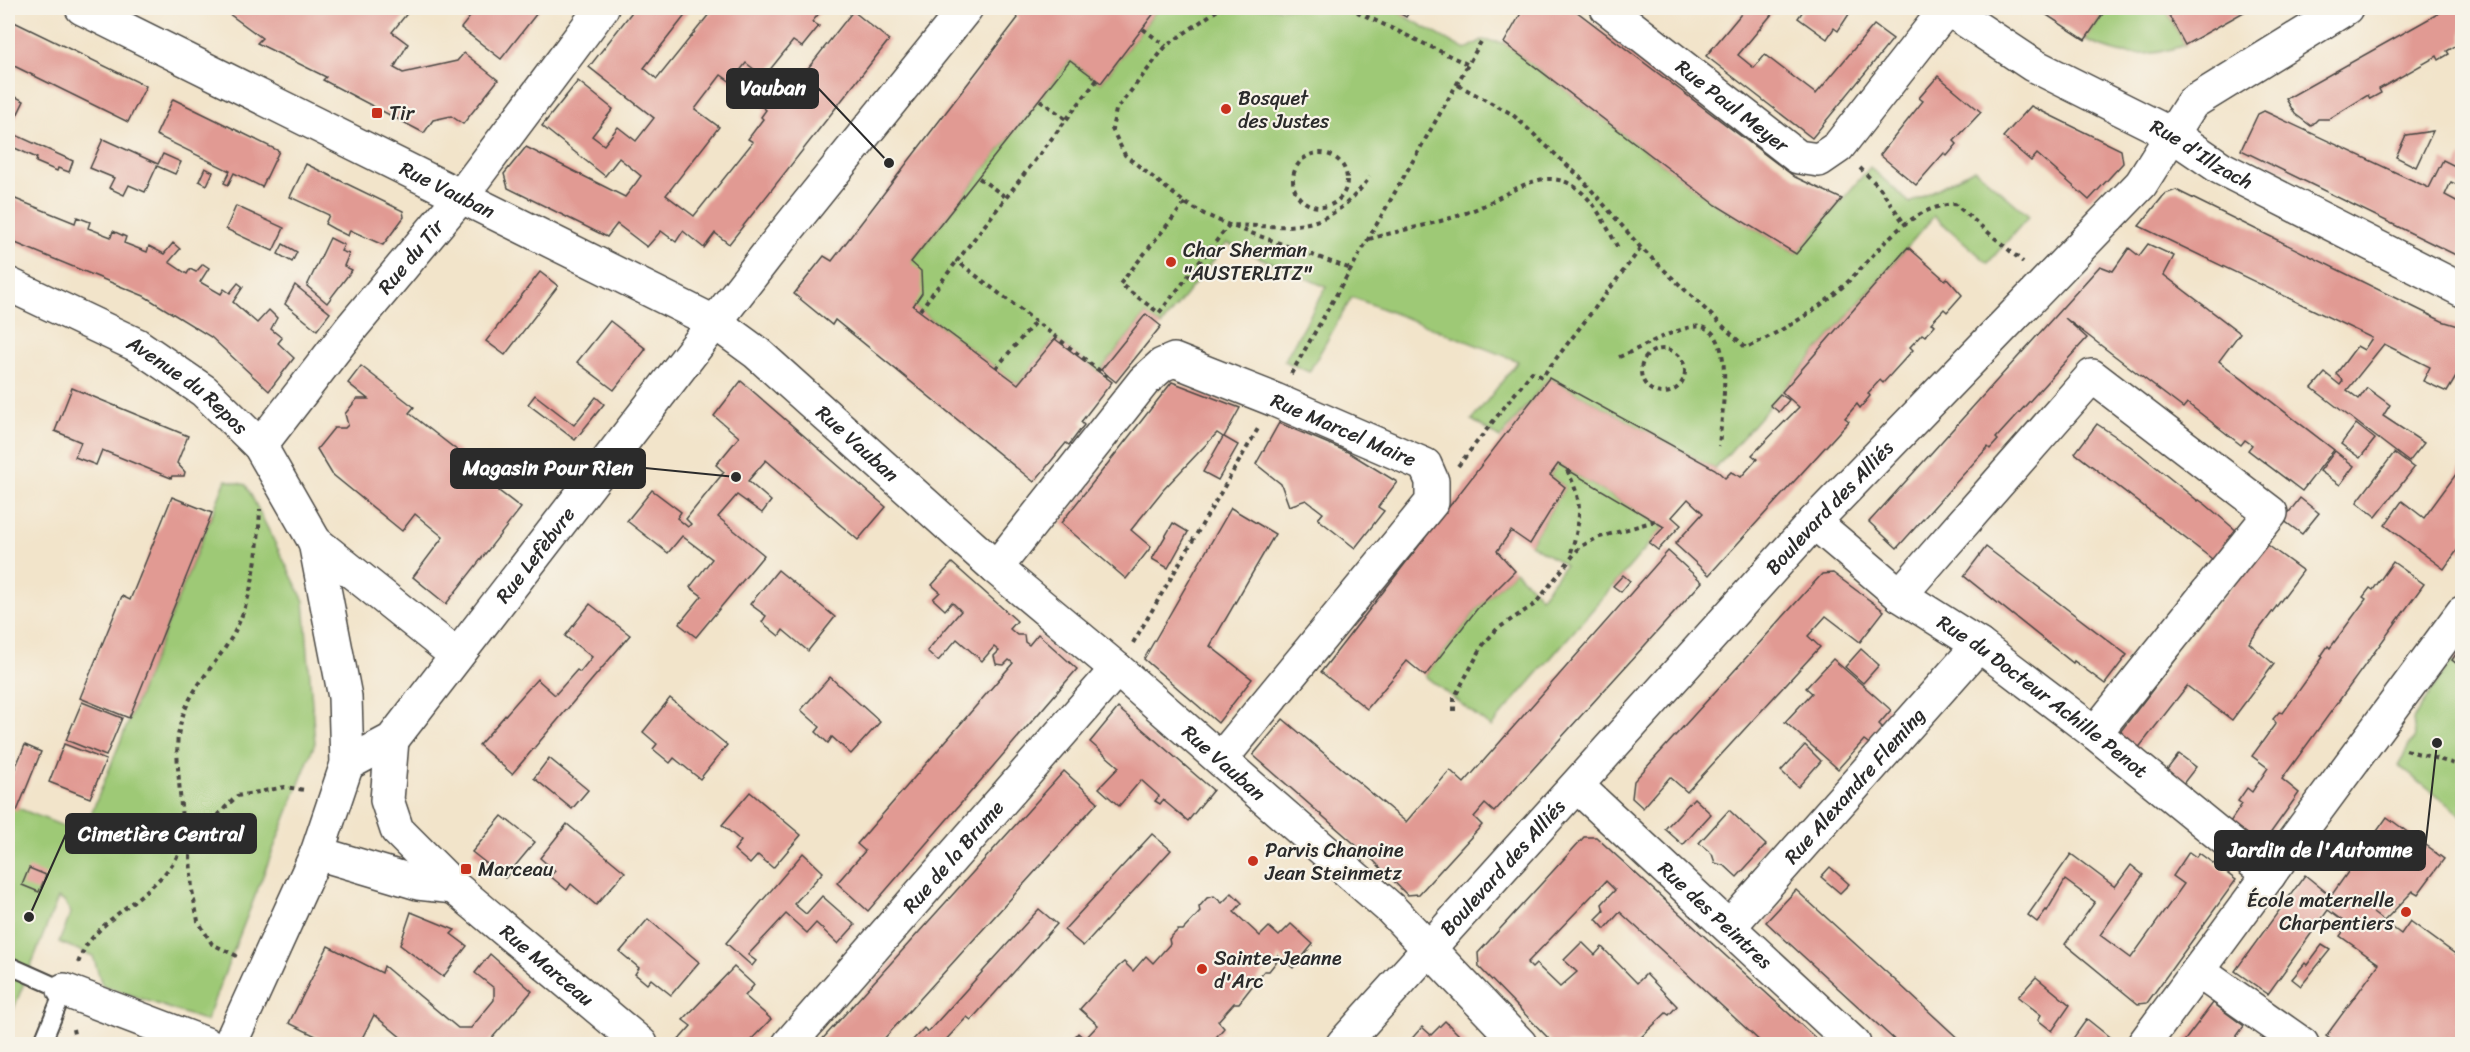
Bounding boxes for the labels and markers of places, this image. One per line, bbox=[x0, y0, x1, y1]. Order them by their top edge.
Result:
callout: Vauban bbox=[727, 69, 818, 108]
place label: Bosquet des Justes bbox=[1238, 81, 1330, 139]
place label: Tir bbox=[389, 96, 416, 131]
marker: Bosquet des Justes bbox=[1219, 102, 1233, 116]
marker: Tir bbox=[370, 106, 384, 120]
place label: Char Sherman "AUSTERLITZ" bbox=[1183, 233, 1313, 291]
marker: Char Sherman "AUSTERLITZ" bbox=[1164, 255, 1178, 269]
callout: Magasin Pour Rien bbox=[451, 449, 645, 488]
callout: Cimetière Central bbox=[66, 814, 256, 853]
callout: Jardin de l'Automne bbox=[2215, 831, 2425, 870]
place label: Parvis Chanoine Jean Steinmetz bbox=[1264, 833, 1404, 891]
place label: Marceau bbox=[478, 852, 554, 887]
marker: Parvis Chanoine Jean Steinmetz bbox=[1246, 854, 1260, 868]
marker: Marceau bbox=[459, 862, 473, 876]
place label: École maternelle Charpentiers bbox=[2247, 883, 2395, 941]
marker: École maternelle Charpentiers bbox=[2399, 905, 2413, 919]
place label: Sainte-Jeanne d'Arc bbox=[1214, 941, 1342, 999]
marker: Sainte-Jeanne d'Arc bbox=[1195, 962, 1209, 976]

